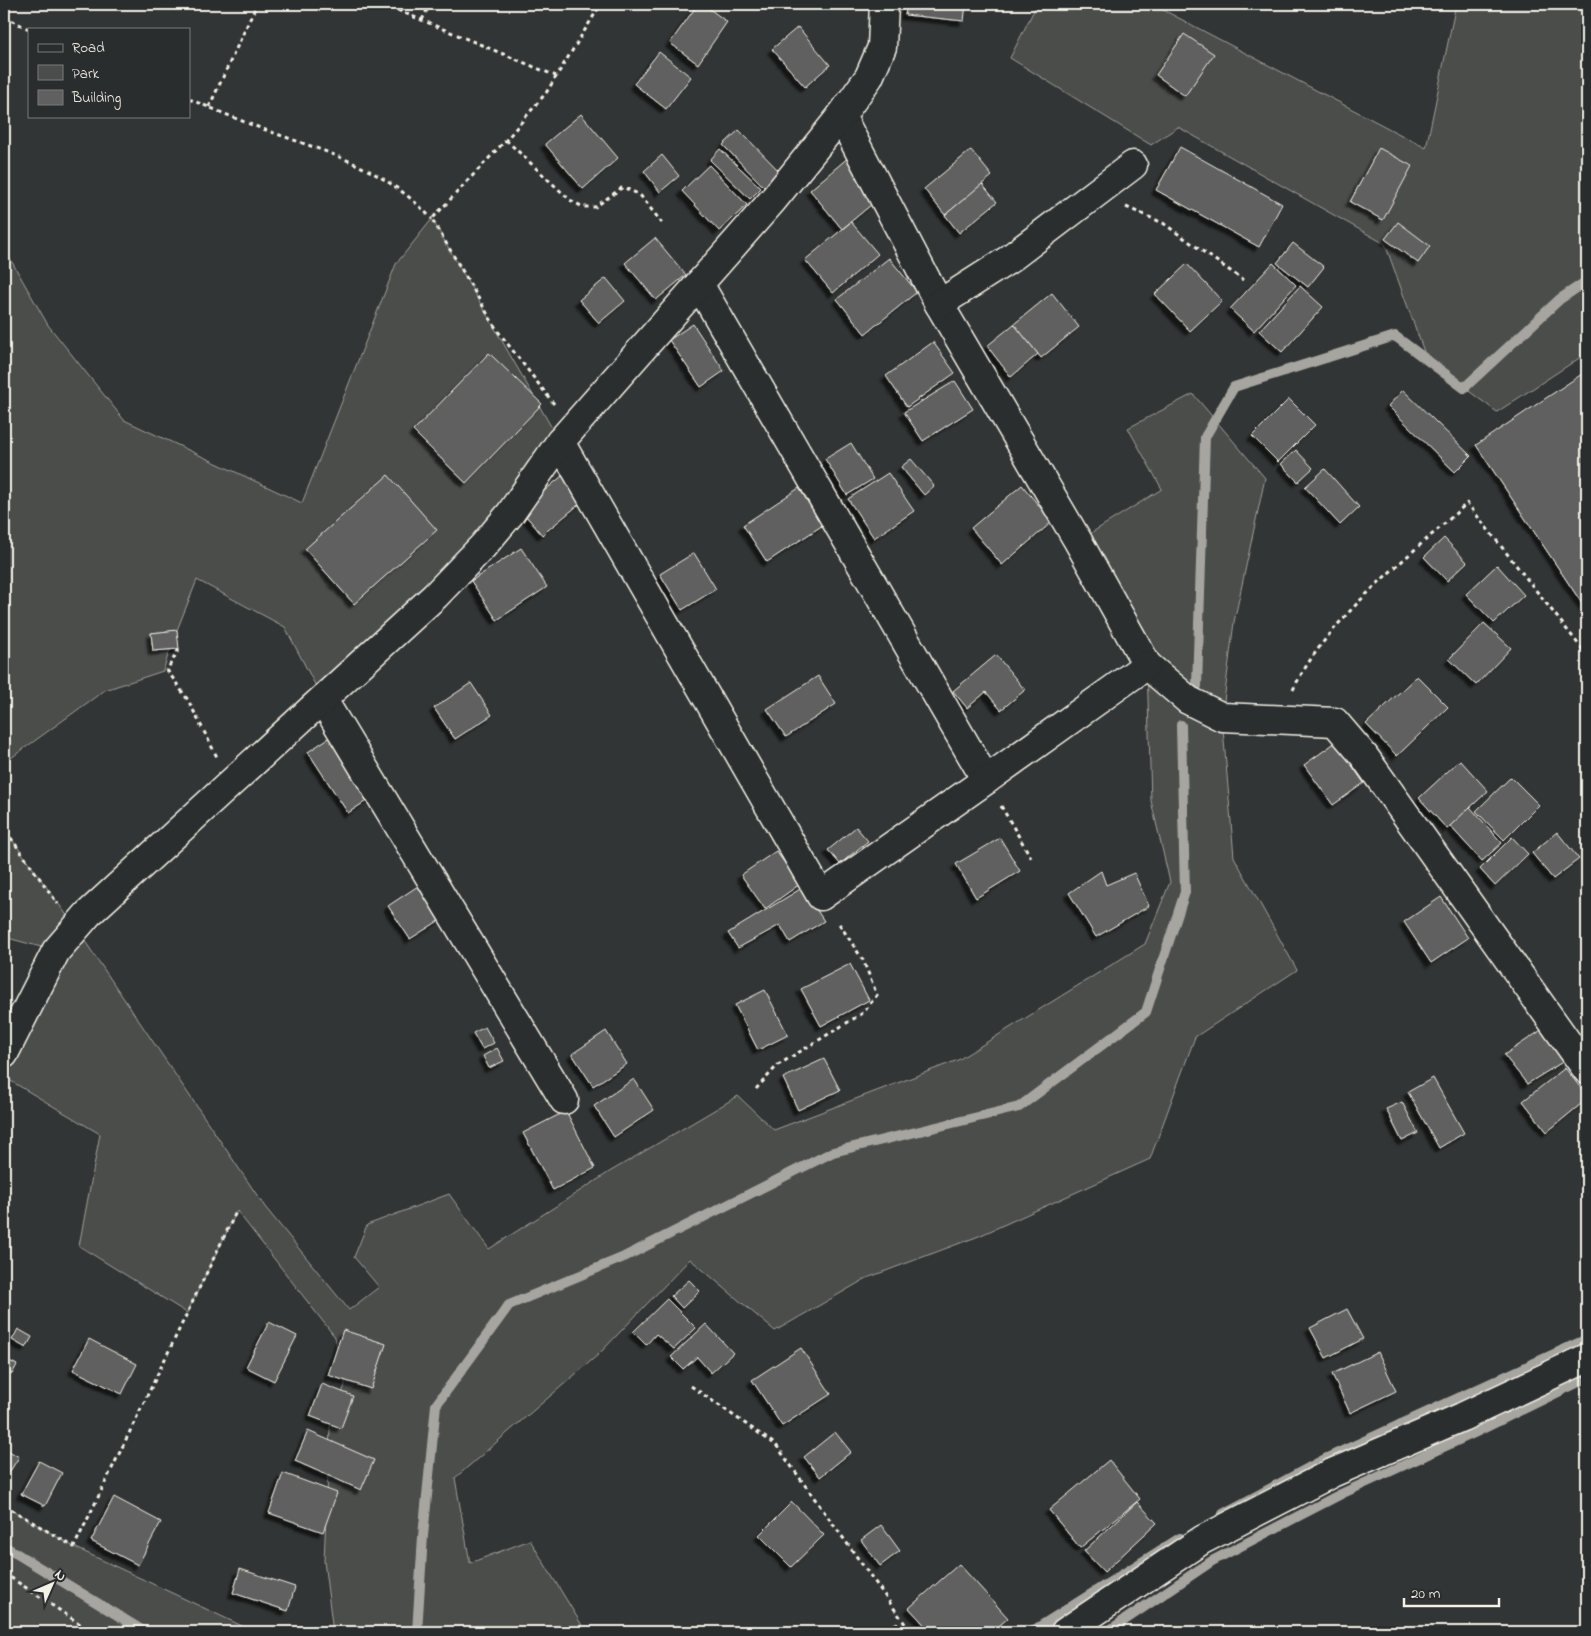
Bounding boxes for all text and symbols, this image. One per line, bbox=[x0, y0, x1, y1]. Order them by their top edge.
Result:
legend bbox=[28, 28, 190, 118]
text: Road bbox=[72, 37, 105, 59]
text: Park bbox=[72, 63, 100, 85]
text: Building bbox=[71, 87, 121, 110]
north arrow bbox=[28, 1558, 78, 1608]
text: N bbox=[49, 1565, 71, 1587]
scale bar bbox=[1404, 1576, 1498, 1608]
text: 20 m bbox=[1411, 1583, 1441, 1605]

